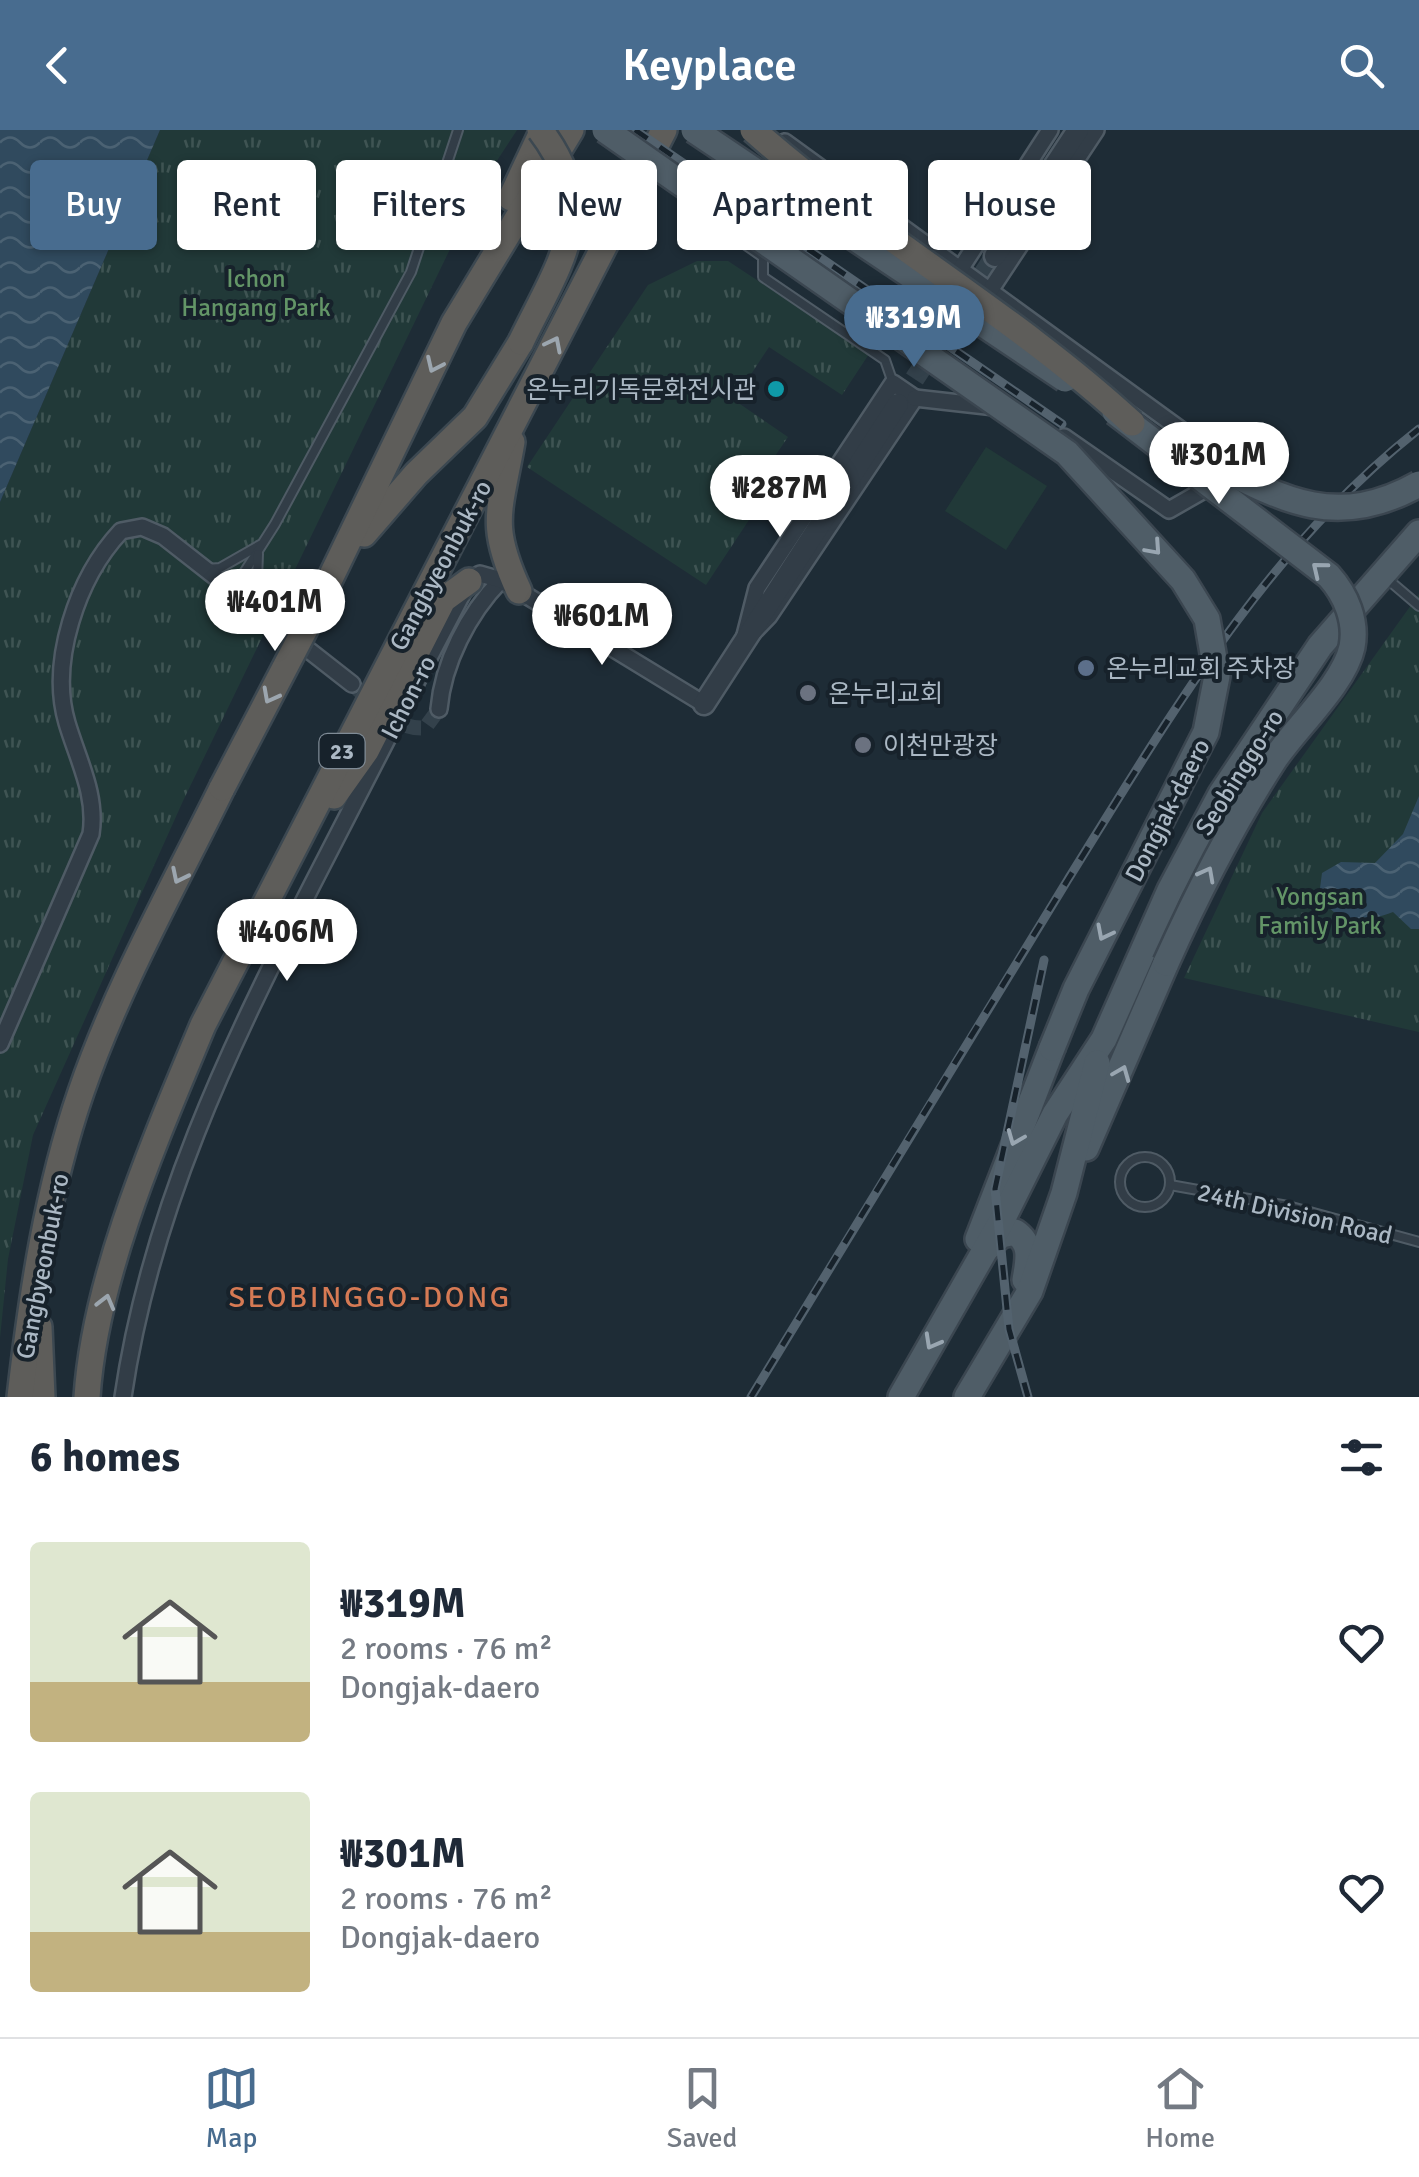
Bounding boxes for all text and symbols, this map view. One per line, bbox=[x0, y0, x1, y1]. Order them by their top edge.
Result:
icon: back bbox=[30, 38, 85, 93]
text: Keyplace bbox=[622, 38, 797, 93]
icon: search bbox=[1334, 38, 1389, 93]
chip: Buy bbox=[30, 160, 157, 250]
chip: Rent bbox=[177, 160, 316, 250]
chip: Filters bbox=[336, 160, 501, 250]
chip: New bbox=[521, 160, 657, 250]
chip: Apartment bbox=[677, 160, 908, 250]
chip: House bbox=[928, 160, 1091, 250]
park label: Ichon Hangang Park bbox=[181, 263, 331, 323]
pin: ₩319M bbox=[844, 285, 984, 370]
text: ₩319M bbox=[866, 298, 962, 337]
one-way arrow bbox=[542, 337, 561, 355]
one-way arrow bbox=[426, 355, 446, 373]
place label: 온누리기독문화전시관 bbox=[526, 374, 756, 405]
marker: 온누리기독문화전시관 bbox=[765, 378, 787, 400]
pin: ₩301M bbox=[1149, 422, 1289, 507]
text: ₩301M bbox=[1171, 435, 1267, 474]
pin: ₩287M bbox=[710, 455, 850, 540]
text: ₩287M bbox=[732, 468, 828, 507]
street label: Gangbyeonbuk-ro bbox=[382, 475, 498, 656]
one-way arrow bbox=[1142, 536, 1160, 555]
one-way arrow bbox=[1312, 563, 1330, 581]
pin: ₩401M bbox=[205, 569, 345, 654]
text: ₩401M bbox=[227, 582, 323, 621]
pin: ₩601M bbox=[532, 583, 672, 668]
text: ₩601M bbox=[554, 596, 650, 635]
street label: Ichon-ro bbox=[374, 650, 443, 744]
place label: 온누리교회 주차장 bbox=[1106, 653, 1296, 684]
marker: 온누리교회 주차장 bbox=[1075, 657, 1097, 679]
place label: 온누리교회 bbox=[828, 678, 943, 709]
marker: 온누리교회 bbox=[797, 682, 819, 704]
one-way arrow bbox=[263, 686, 282, 704]
street label: Seobinggo-ro bbox=[1188, 703, 1290, 841]
place label: 이천만광장 bbox=[883, 730, 998, 761]
road number: 23 bbox=[320, 734, 364, 768]
marker: 이천만광장 bbox=[852, 734, 874, 756]
street label: Dongjak-daero bbox=[1118, 734, 1217, 887]
one-way arrow bbox=[172, 865, 191, 883]
one-way arrow bbox=[1195, 866, 1214, 885]
park label: Yongsan Family Park bbox=[1258, 881, 1382, 941]
pin: ₩406M bbox=[217, 899, 357, 984]
text: ₩406M bbox=[239, 912, 335, 951]
one-way arrow bbox=[1097, 922, 1116, 940]
one-way arrow bbox=[1110, 1066, 1130, 1083]
one-way arrow bbox=[1007, 1128, 1027, 1146]
street label: Gangbyeonbuk-ro bbox=[9, 1171, 76, 1362]
street label: 24th Division Road bbox=[1195, 1176, 1395, 1251]
district label: SEOBINGGO-DONG bbox=[228, 1279, 512, 1316]
one-way arrow bbox=[94, 1294, 115, 1311]
one-way arrow bbox=[924, 1331, 944, 1349]
icon: filters bbox=[1334, 1430, 1389, 1485]
text: 6 homes bbox=[30, 1432, 180, 1483]
text: ₩319M bbox=[340, 1578, 466, 1629]
icon: home bbox=[110, 1582, 230, 1702]
icon: heart bbox=[1334, 1615, 1389, 1670]
text: 2 rooms · 76 m² bbox=[340, 1629, 553, 1668]
text: Dongjak-daero bbox=[340, 1668, 540, 1707]
text: ₩301M bbox=[340, 1828, 466, 1879]
icon: home bbox=[110, 1832, 230, 1952]
icon: heart bbox=[1334, 1865, 1389, 1920]
text: 2 rooms · 76 m² bbox=[340, 1879, 553, 1918]
text: Dongjak-daero bbox=[340, 1918, 540, 1957]
tab: Map bbox=[204, 2061, 259, 2155]
tab: Saved bbox=[667, 2061, 737, 2155]
tab: Home bbox=[1145, 2061, 1215, 2155]

